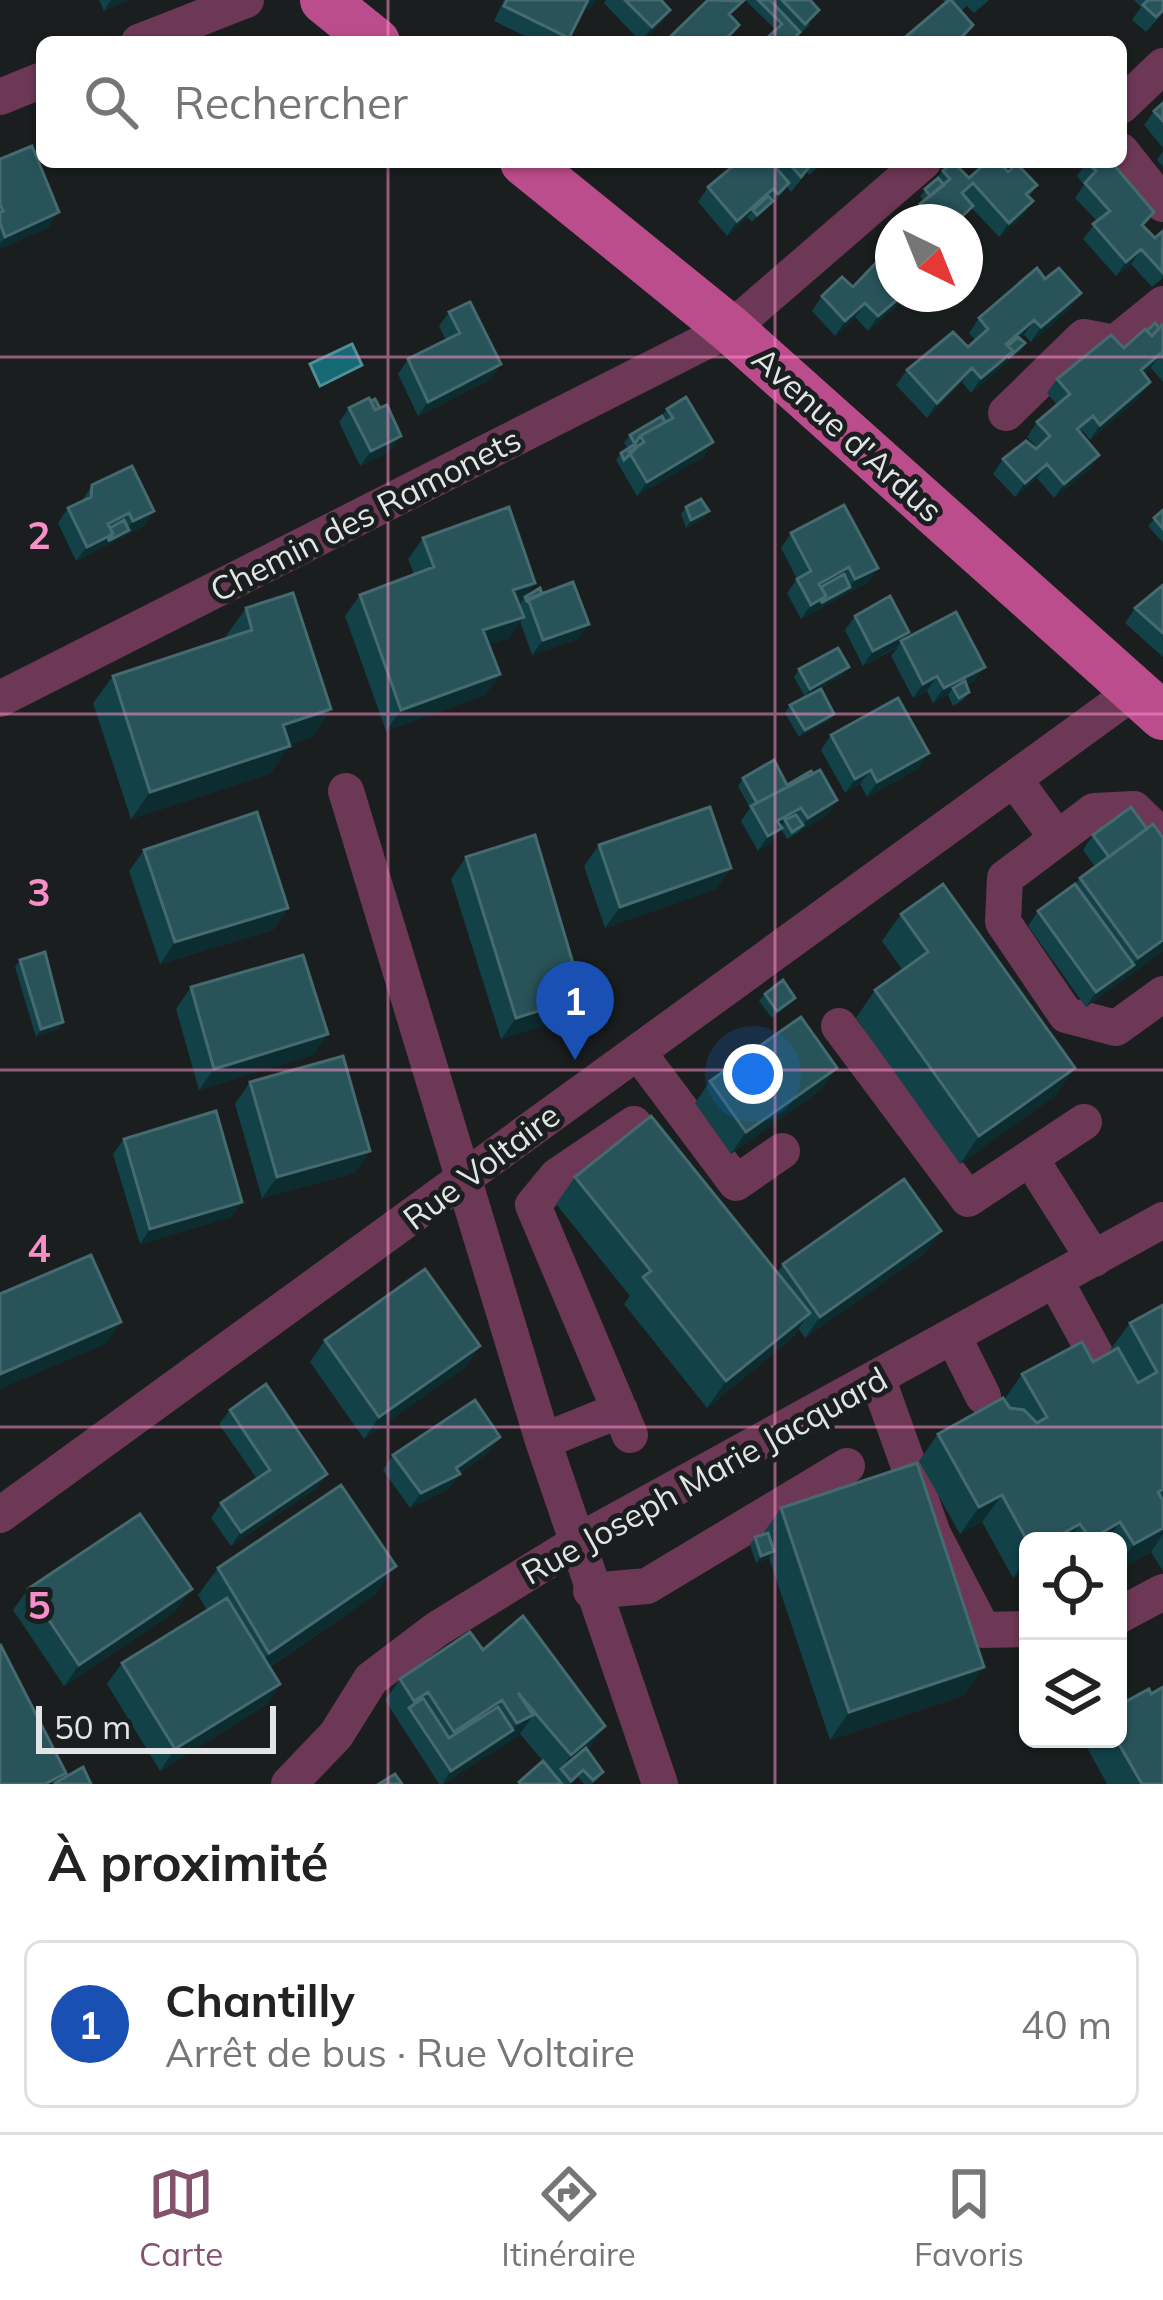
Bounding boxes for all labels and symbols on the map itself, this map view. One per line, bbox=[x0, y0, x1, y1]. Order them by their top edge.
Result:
north arrow bbox=[875, 204, 983, 312]
street label: Avenue d'Ardus bbox=[744, 338, 952, 530]
street label: Chemin des Ramonets bbox=[203, 418, 527, 610]
text: 2 bbox=[27, 510, 51, 559]
text: 3 bbox=[27, 867, 51, 916]
pin: 1 bbox=[536, 961, 614, 1060]
your location bbox=[723, 1044, 783, 1104]
street label: Rue Voltaire bbox=[395, 1094, 567, 1238]
text: 4 bbox=[27, 1223, 51, 1272]
street label: Rue Joseph Marie Jacquard bbox=[514, 1357, 894, 1593]
text: 5 bbox=[27, 1580, 51, 1629]
scale bar bbox=[36, 1700, 276, 1753]

